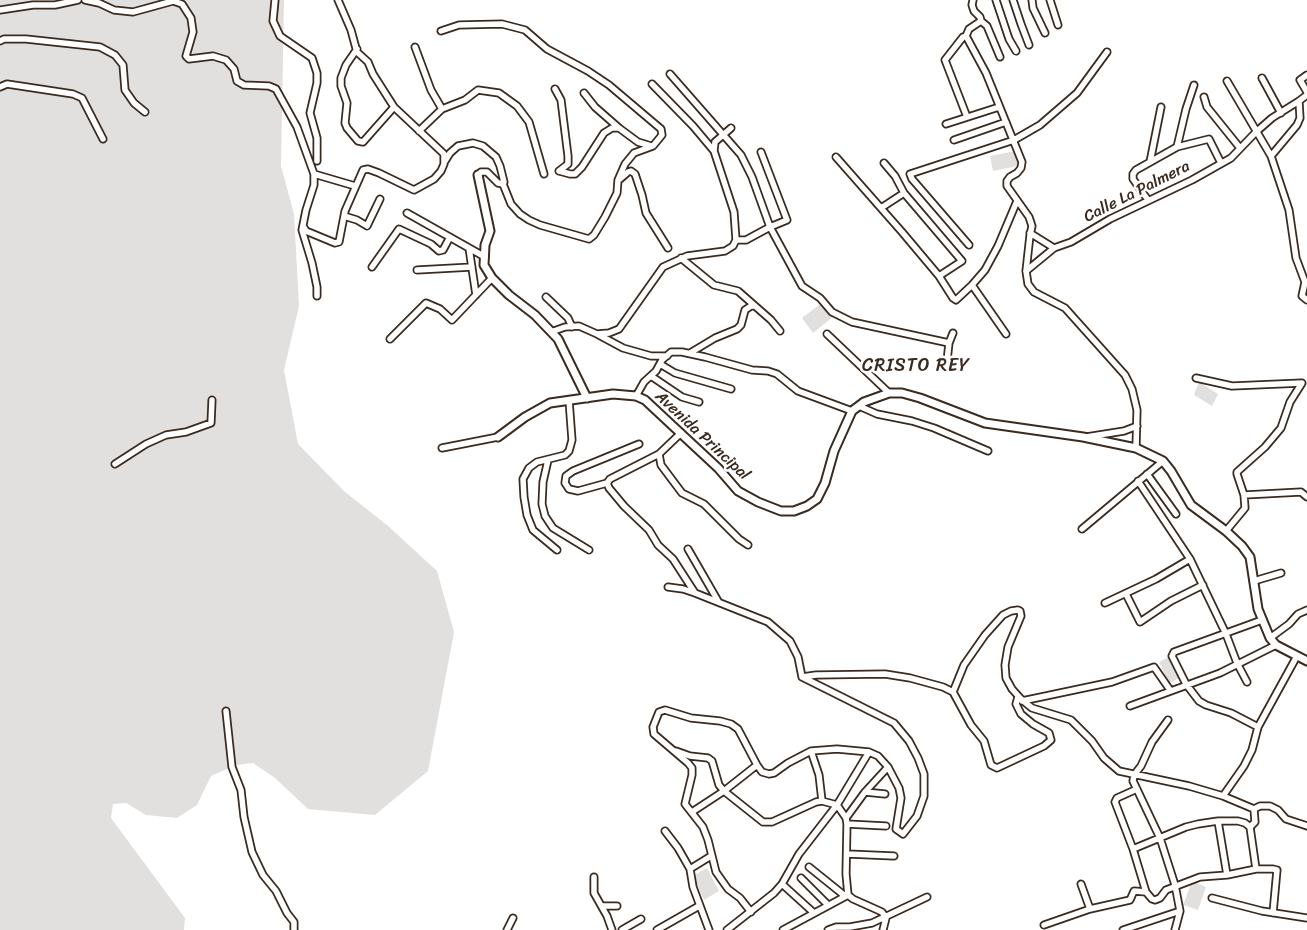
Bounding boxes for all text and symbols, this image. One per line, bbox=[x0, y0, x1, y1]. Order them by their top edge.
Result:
street label: Calle La Palmera bbox=[1081, 157, 1193, 227]
district label: CRISTO REY bbox=[862, 355, 970, 377]
street label: Avenida Principal bbox=[651, 387, 753, 485]

